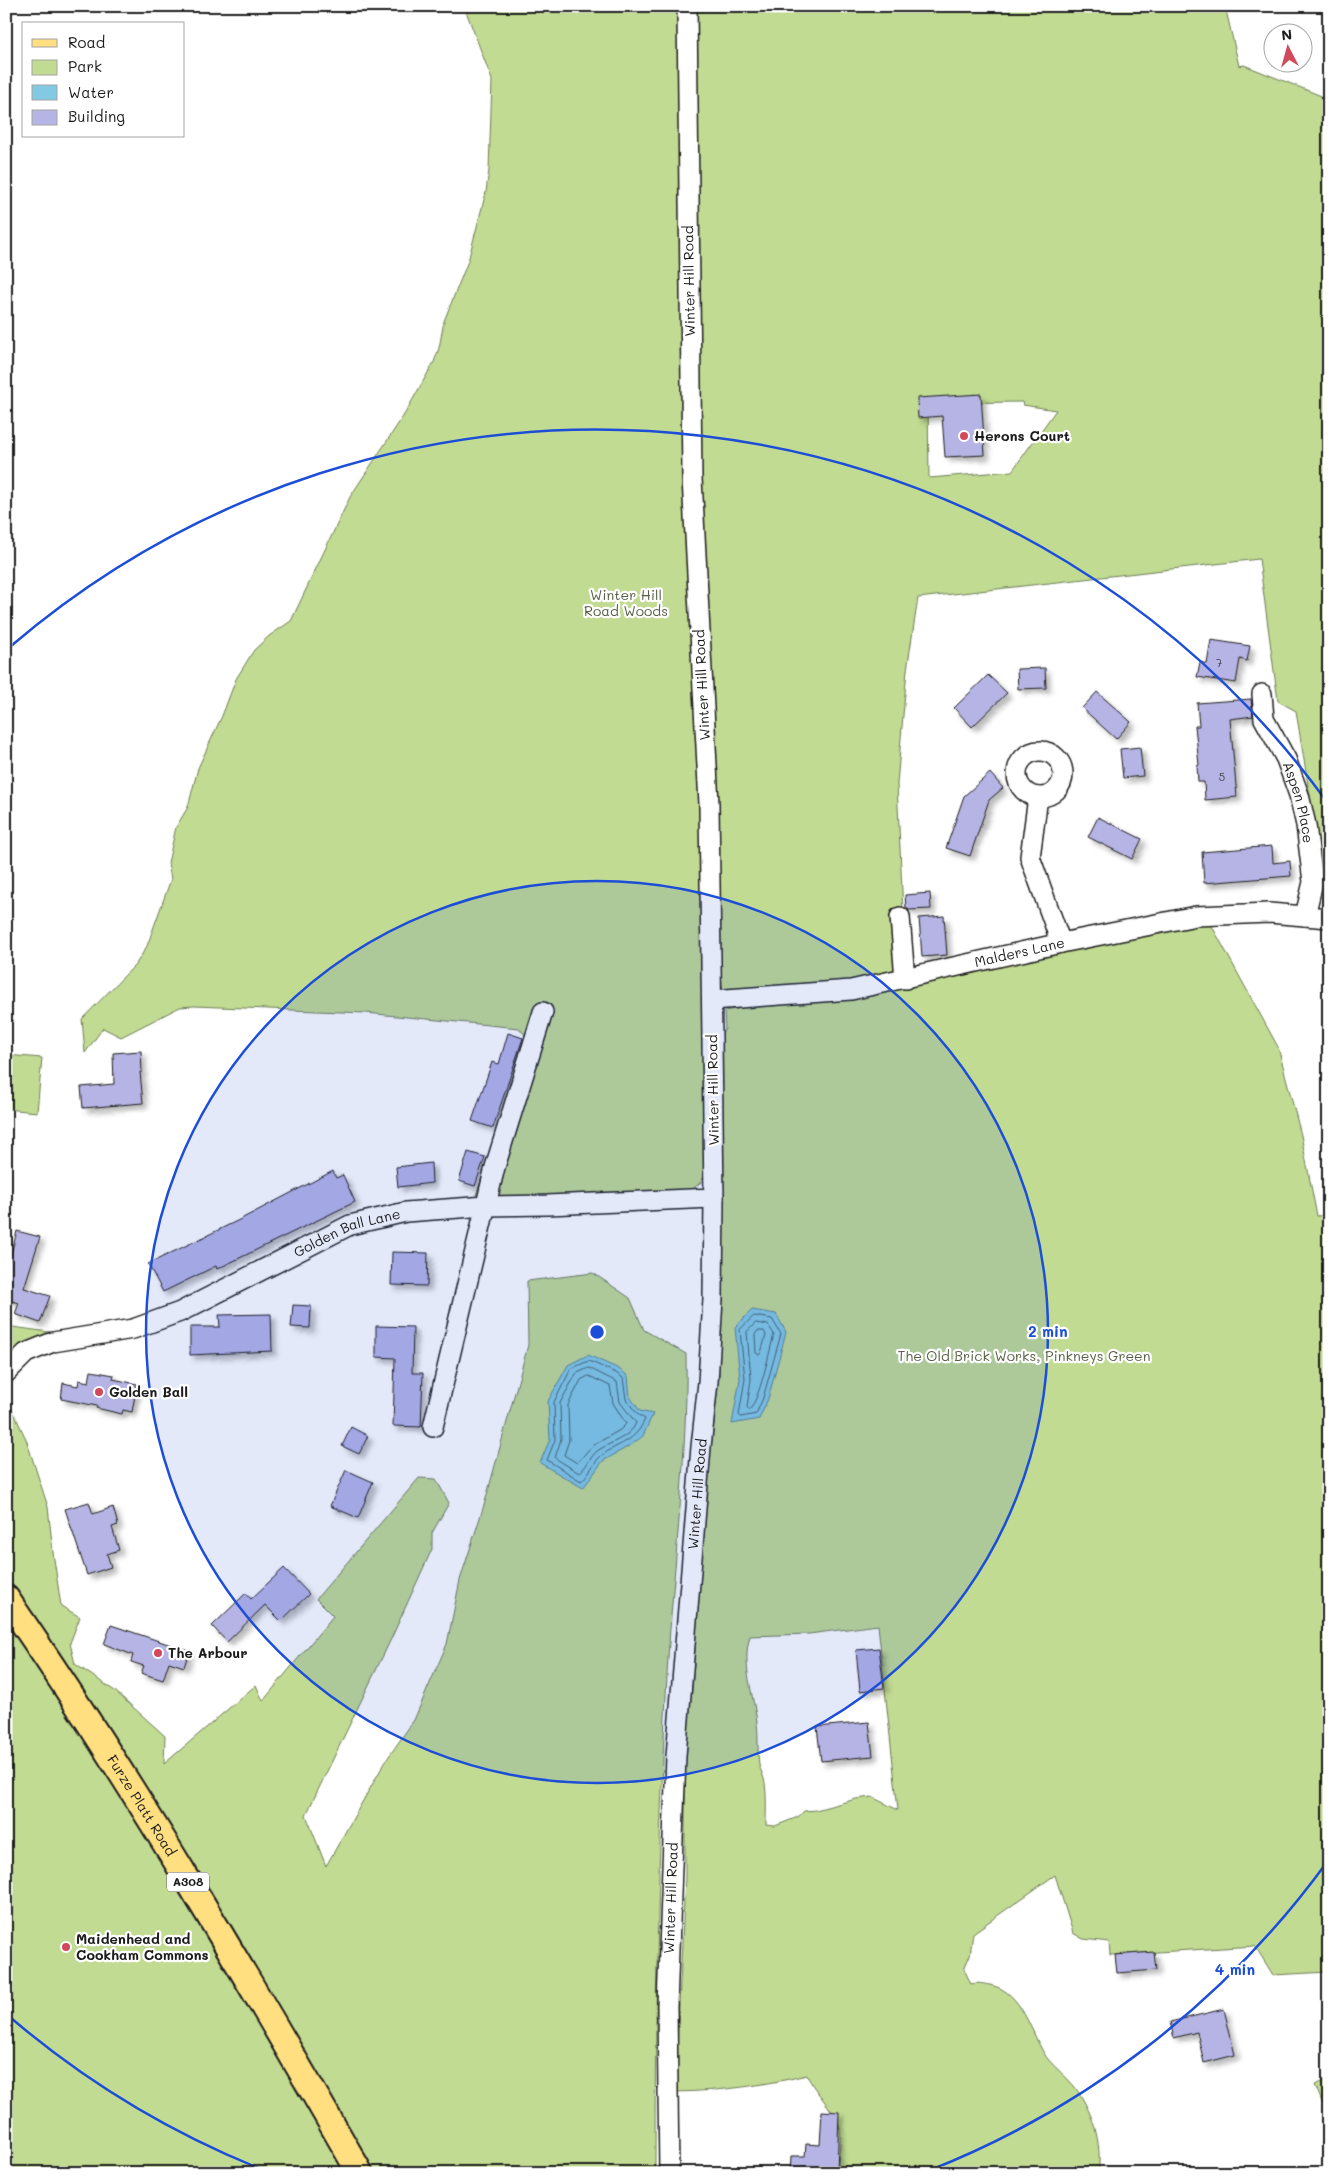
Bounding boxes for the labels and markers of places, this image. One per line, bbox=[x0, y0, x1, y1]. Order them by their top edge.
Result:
place label: Herons Court bbox=[974, 426, 1070, 445]
marker: Herons Court bbox=[958, 430, 970, 442]
centre of rings bbox=[588, 1323, 606, 1341]
place label: Golden Ball bbox=[109, 1382, 188, 1401]
marker: Golden Ball bbox=[93, 1386, 105, 1398]
place label: The Arbour bbox=[168, 1643, 248, 1662]
marker: The Arbour bbox=[152, 1647, 164, 1659]
place label: Maidenhead and Cookham Commons bbox=[76, 1929, 209, 1964]
marker: Maidenhead and Cookham Commons bbox=[60, 1941, 72, 1953]

